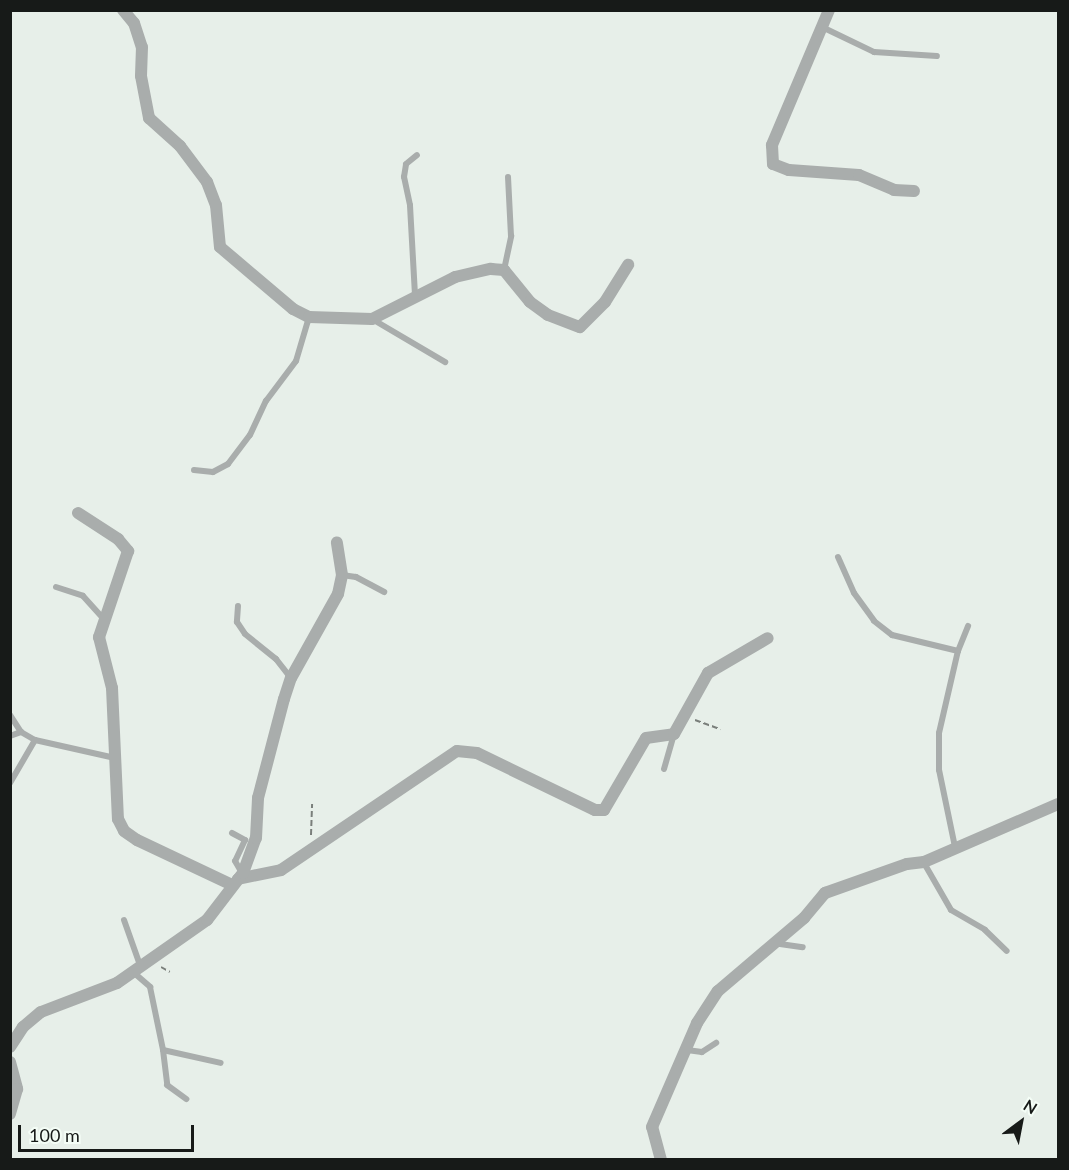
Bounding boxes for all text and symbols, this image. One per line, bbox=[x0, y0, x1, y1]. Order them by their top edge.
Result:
north arrow bbox=[991, 1092, 1051, 1152]
text: N bbox=[1021, 1095, 1041, 1118]
scale bar bbox=[21, 1113, 196, 1151]
text: 100 m bbox=[29, 1124, 80, 1146]

